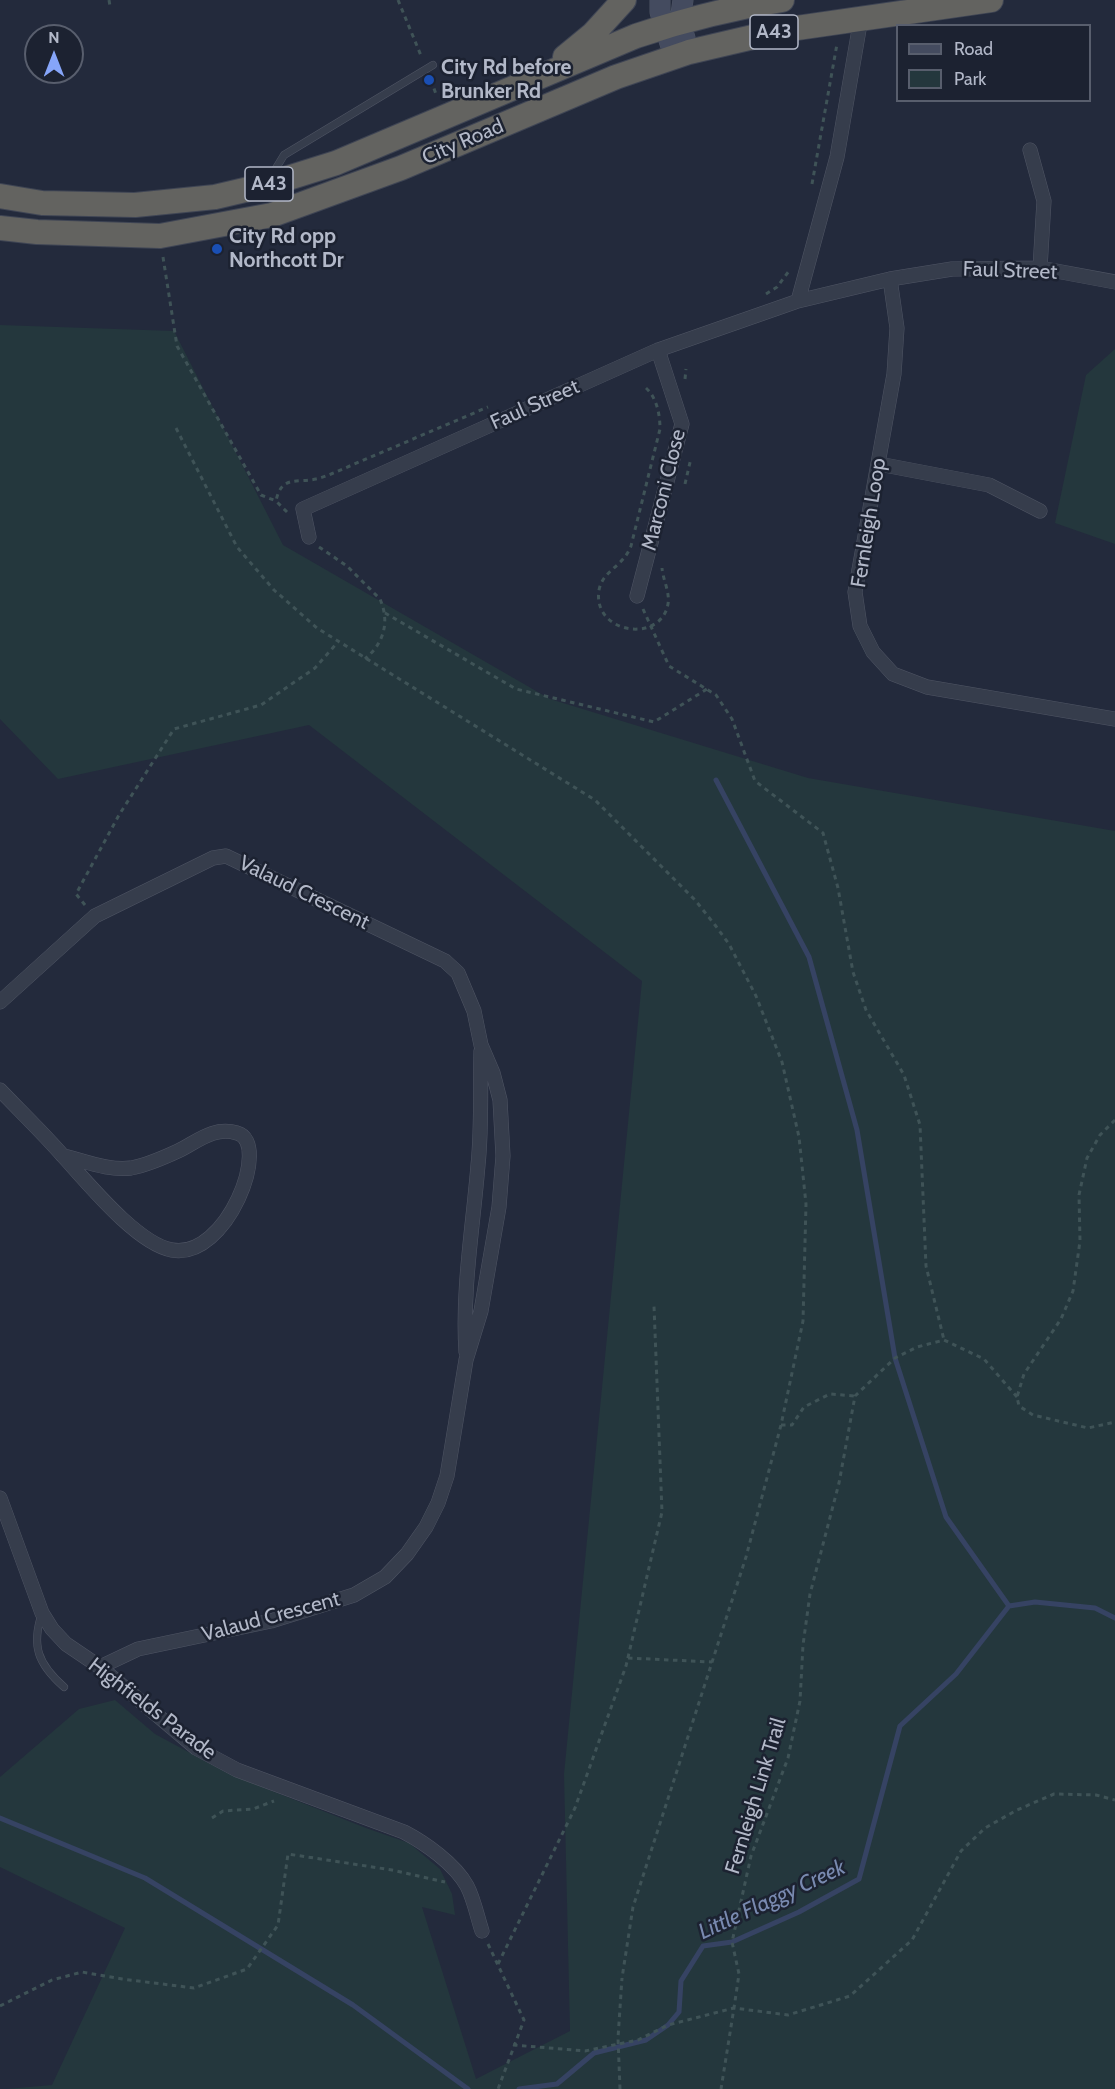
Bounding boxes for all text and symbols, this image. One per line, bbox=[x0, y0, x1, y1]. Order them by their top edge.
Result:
road number: A43 bbox=[750, 15, 798, 49]
north arrow bbox=[24, 24, 84, 84]
legend bbox=[896, 24, 1091, 102]
text: N bbox=[48, 28, 60, 47]
text: Road bbox=[954, 38, 993, 60]
place label: City Rd before Brunker Rd bbox=[441, 55, 571, 105]
text: Park bbox=[954, 68, 986, 90]
marker: City Rd before Brunker Rd bbox=[422, 73, 436, 87]
street label: City Road bbox=[418, 114, 508, 170]
road number: A43 bbox=[245, 167, 293, 201]
place label: City Rd opp Northcott Dr bbox=[229, 224, 344, 274]
marker: City Rd opp Northcott Dr bbox=[210, 242, 224, 256]
street label: Faul Street bbox=[962, 257, 1058, 285]
street label: Faul Street bbox=[487, 374, 583, 436]
street label: Marconi Close bbox=[637, 427, 691, 553]
street label: Fernleigh Loop bbox=[846, 456, 892, 590]
street label: Valaud Crescent bbox=[235, 851, 373, 935]
street label: Valaud Crescent bbox=[199, 1586, 343, 1648]
street label: Highfields Parade bbox=[83, 1653, 221, 1765]
street label: Fernleigh Link Trail bbox=[720, 1715, 792, 1877]
water label: Little Flaggy Creek bbox=[694, 1854, 850, 1946]

